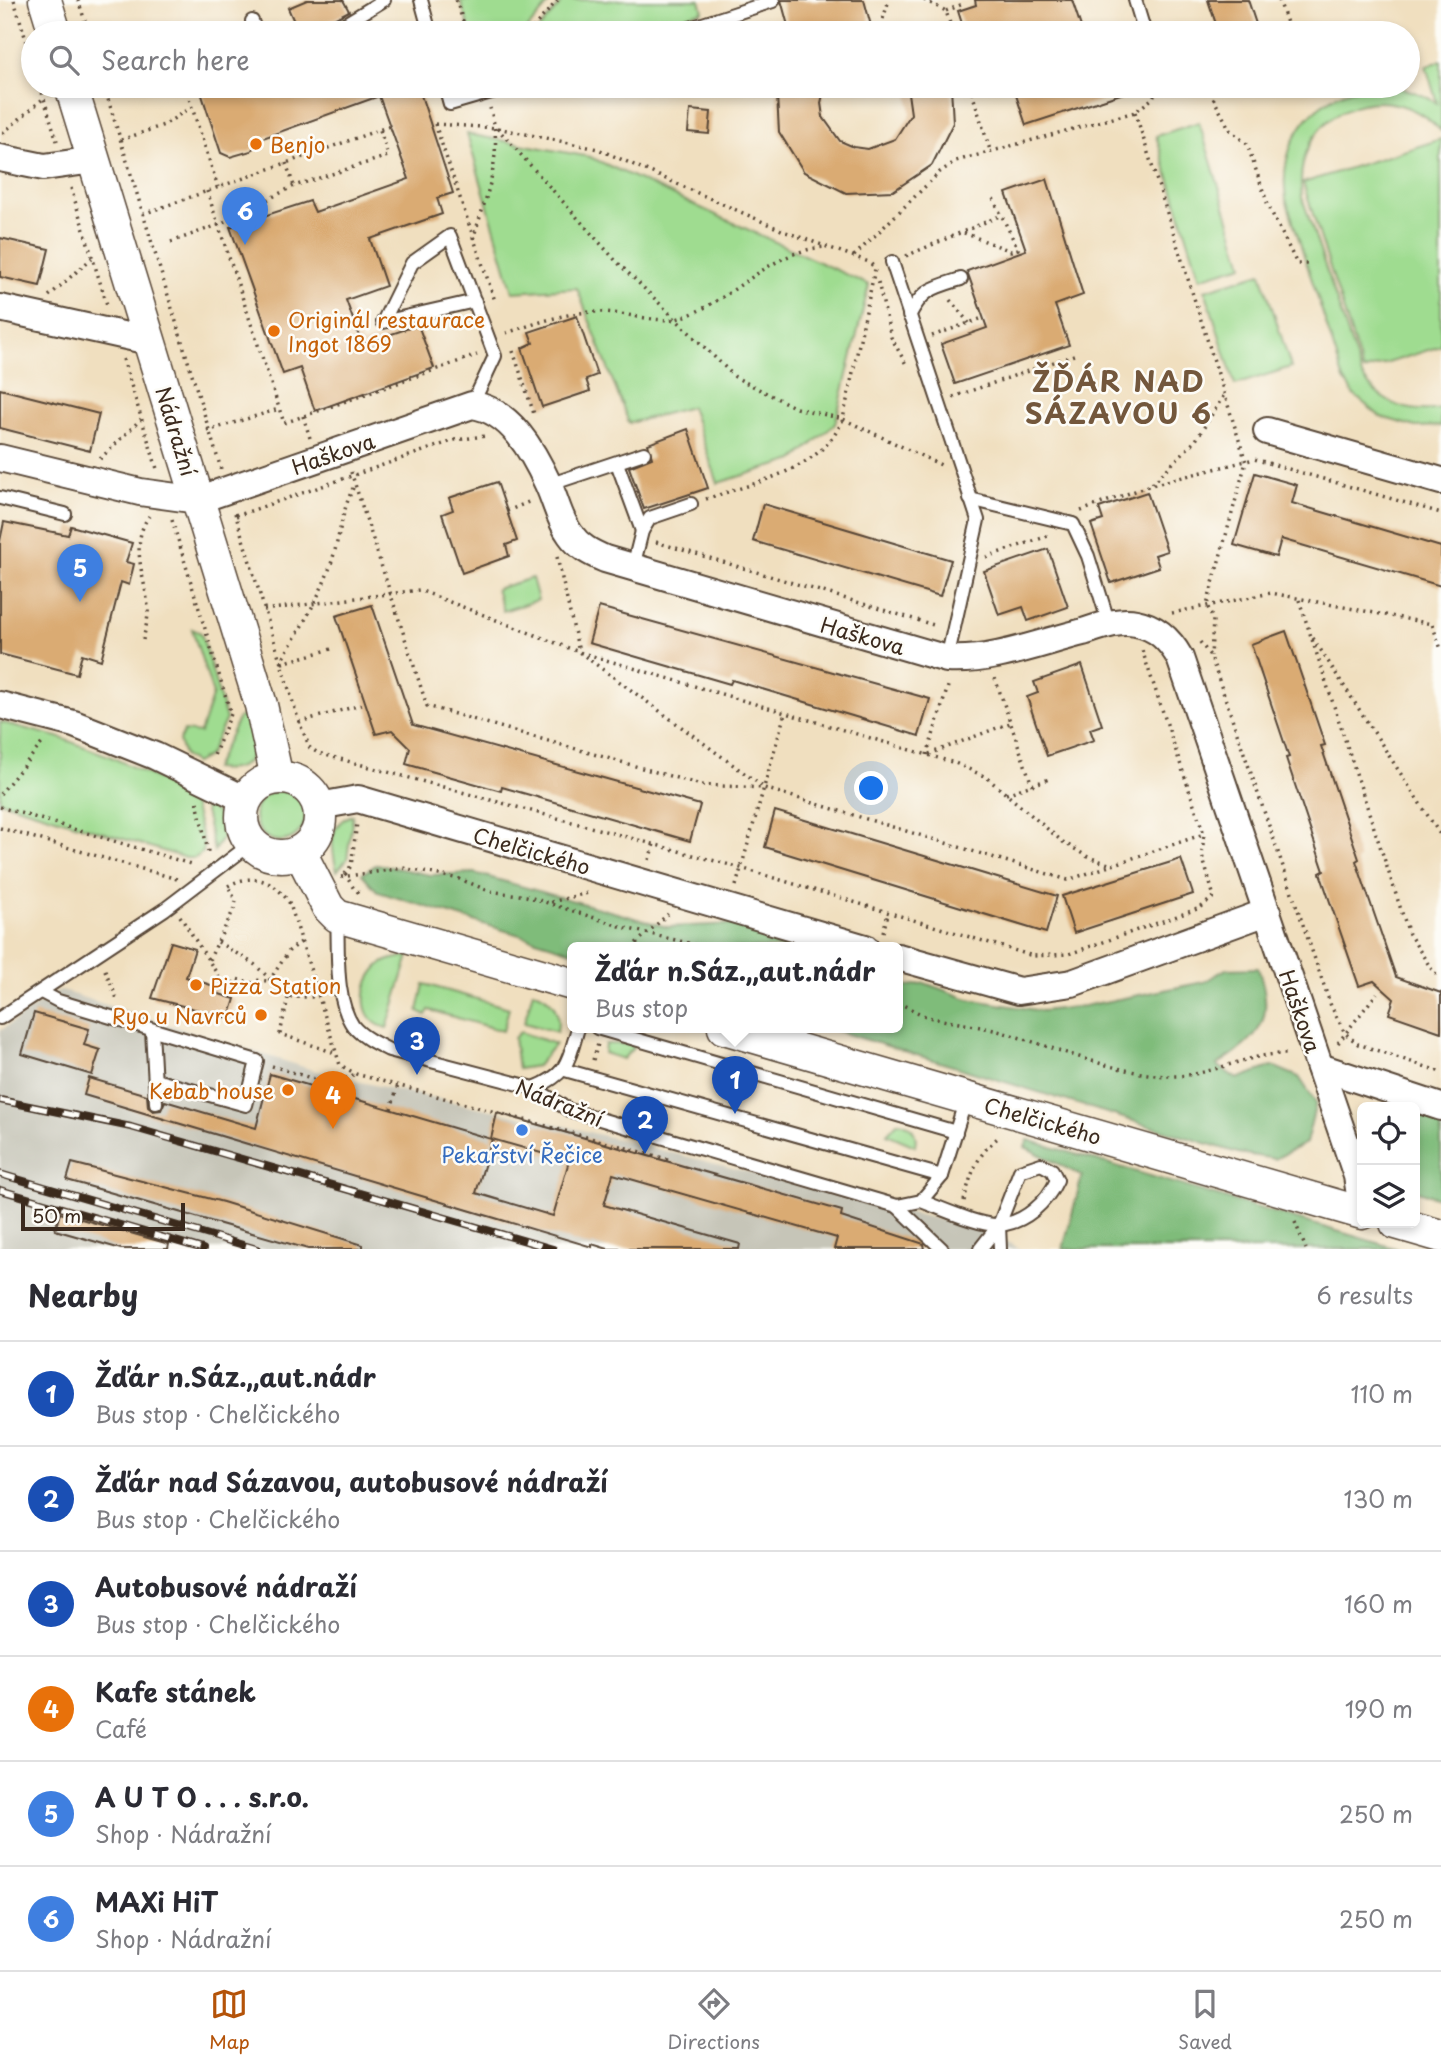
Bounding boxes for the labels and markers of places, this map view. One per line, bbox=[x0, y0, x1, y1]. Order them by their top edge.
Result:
place label: Benjo bbox=[270, 128, 326, 160]
marker: Benjo bbox=[248, 136, 264, 152]
pin: 6 bbox=[222, 187, 268, 245]
place label: Originál restaurace Ingot 1869 bbox=[288, 303, 485, 359]
marker: Originál restaurace Ingot 1869 bbox=[266, 323, 282, 339]
pin: 5 bbox=[57, 544, 103, 602]
place label: Pizza Station bbox=[210, 969, 341, 1001]
marker: Pizza Station bbox=[188, 977, 204, 993]
place label: Ryo u Navrců bbox=[112, 999, 247, 1031]
marker: Ryo u Navrců bbox=[253, 1007, 269, 1023]
pin: 3 bbox=[394, 1017, 440, 1075]
pin: 1 bbox=[712, 1056, 758, 1114]
pin: 4 bbox=[310, 1071, 356, 1129]
place label: Kebab house bbox=[149, 1074, 274, 1106]
marker: Kebab house bbox=[280, 1082, 296, 1098]
pin: 2 bbox=[622, 1096, 668, 1154]
marker: Pekařství Řečice bbox=[514, 1122, 530, 1138]
place label: Pekařství Řečice bbox=[441, 1138, 603, 1170]

